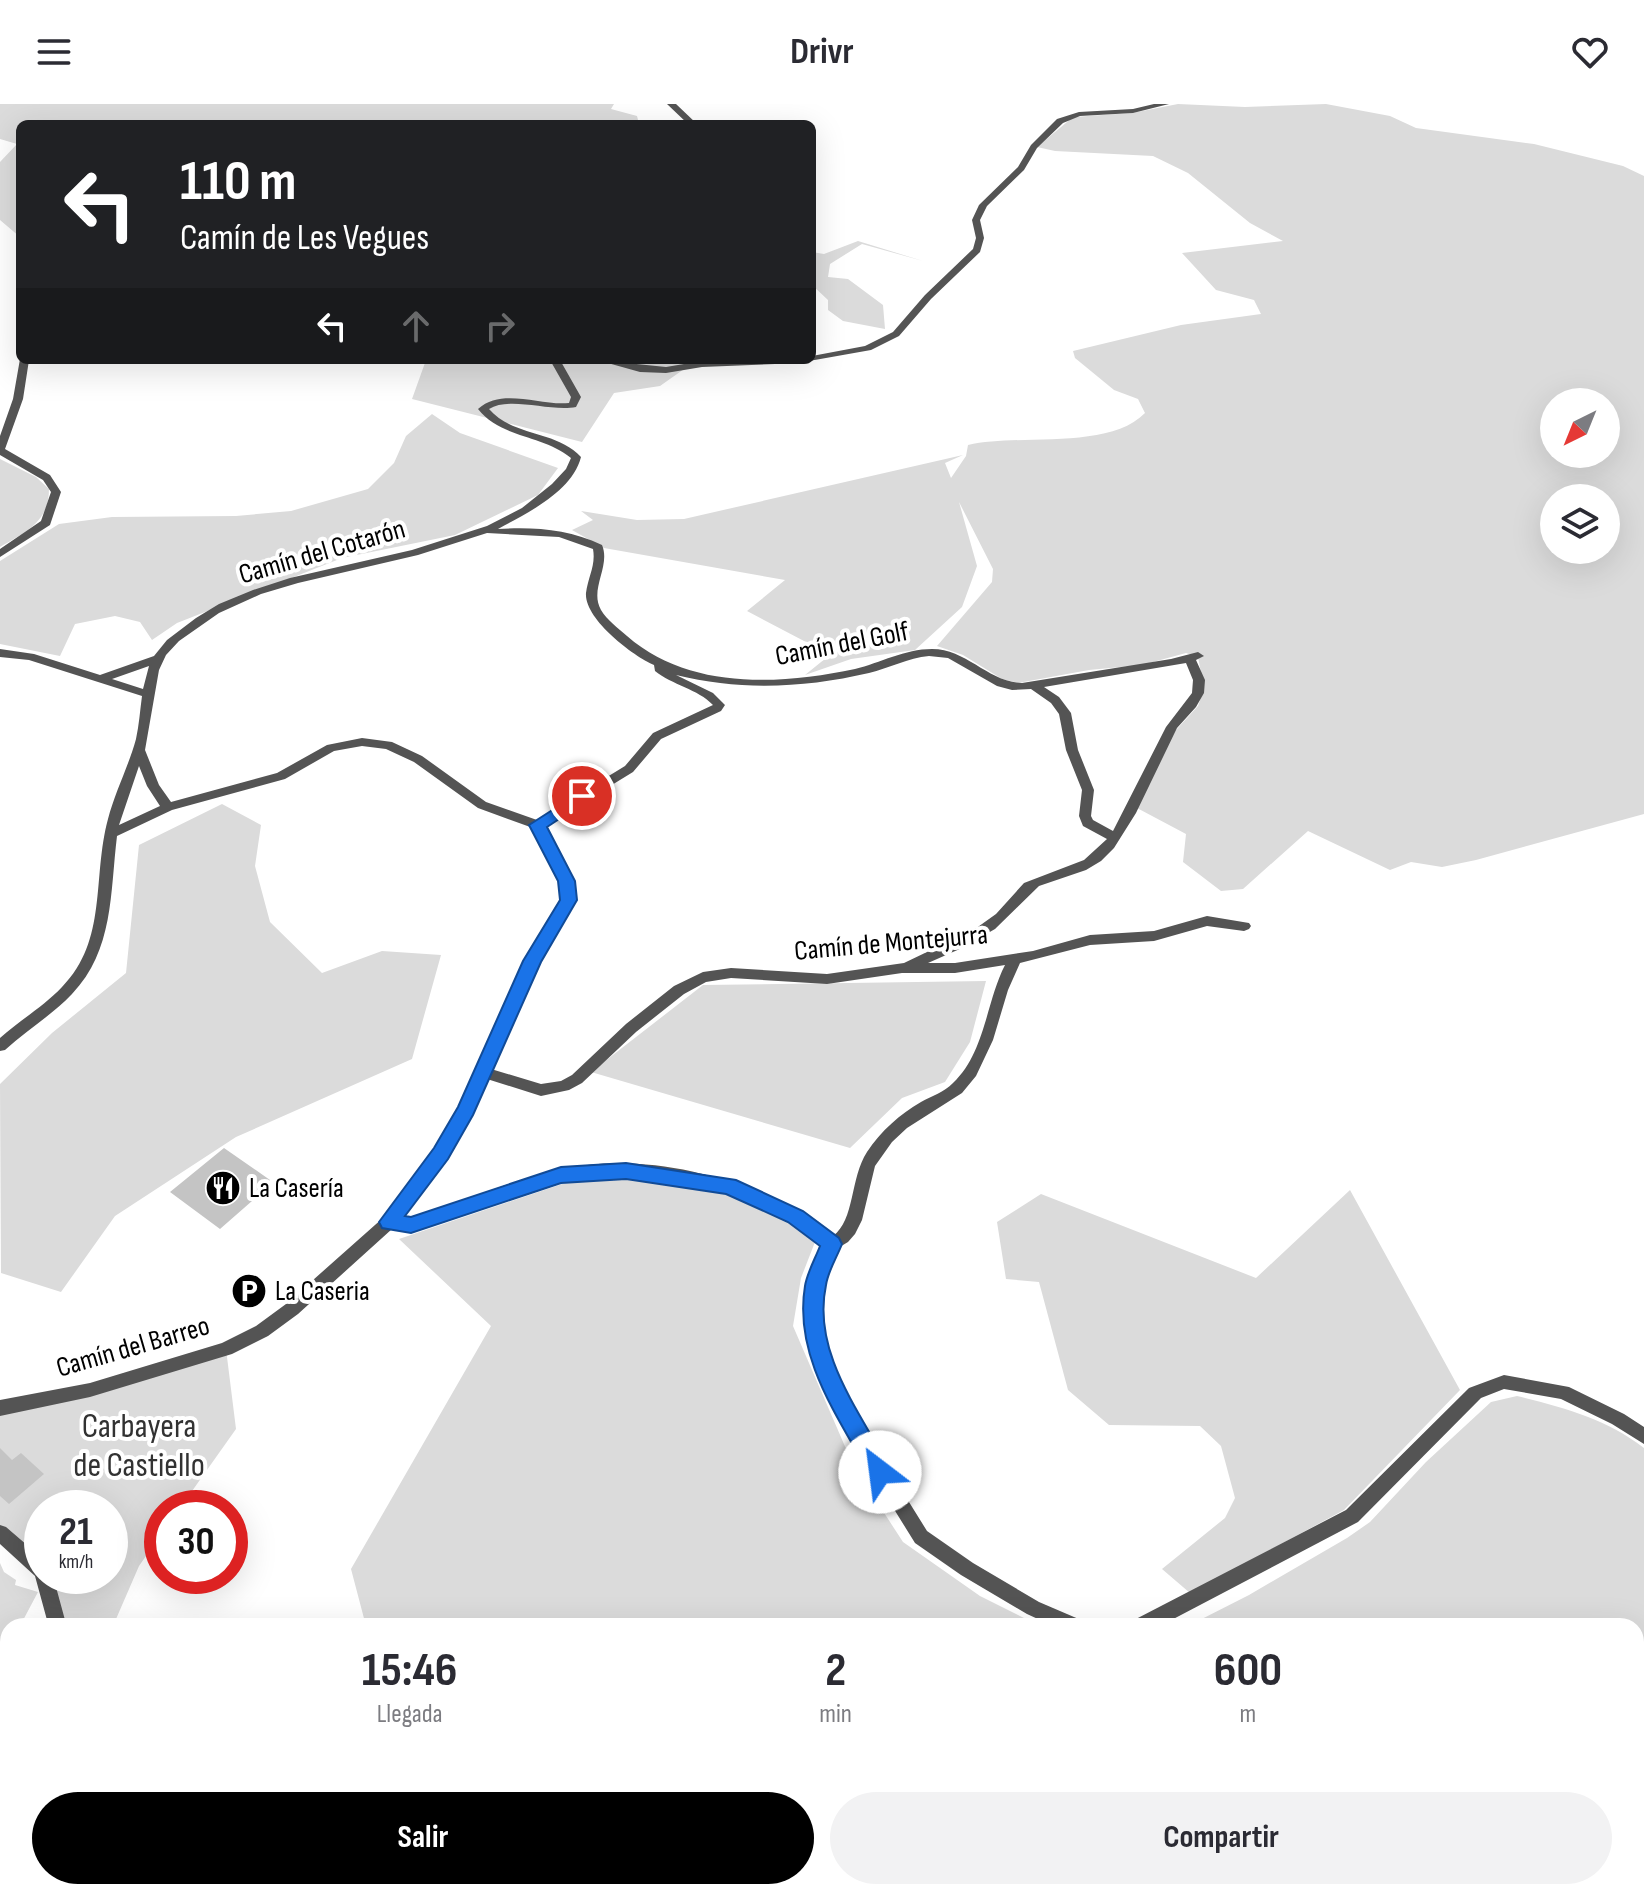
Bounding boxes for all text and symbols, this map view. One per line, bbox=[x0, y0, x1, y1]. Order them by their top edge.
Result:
icon: menu bbox=[32, 30, 76, 74]
icon: heart bbox=[1568, 30, 1612, 74]
text: Drivr bbox=[790, 31, 854, 74]
text: 110 m bbox=[180, 149, 296, 216]
icon: left bbox=[48, 152, 152, 256]
text: Camín de Les Vegues bbox=[180, 217, 429, 260]
icon: left bbox=[310, 304, 354, 348]
icon: ahead bbox=[394, 304, 438, 348]
icon: right bbox=[478, 304, 522, 348]
north arrow bbox=[1540, 388, 1620, 468]
map controls bbox=[1540, 388, 1620, 564]
button: layers bbox=[1540, 484, 1620, 564]
street label: Camín del Cotarón bbox=[235, 513, 409, 591]
street label: Camín del Golf bbox=[773, 615, 912, 673]
pin bbox=[548, 762, 616, 830]
icon: arrive bbox=[560, 774, 604, 818]
street label: Camín de Montejurra bbox=[793, 918, 989, 968]
restaurant icon: La Casería bbox=[204, 1169, 242, 1207]
place label: La Casería bbox=[249, 1172, 344, 1205]
parking icon: La Caseria bbox=[230, 1272, 268, 1310]
place label: La Caseria bbox=[275, 1275, 370, 1308]
street label: Camín del Barreo bbox=[53, 1309, 213, 1385]
park label: Carbayera de Castiello bbox=[73, 1406, 205, 1486]
position arrow bbox=[838, 1430, 922, 1514]
speed limit sign: 30 bbox=[144, 1490, 248, 1594]
text: 21 bbox=[59, 1508, 93, 1556]
text: km/h bbox=[59, 1550, 93, 1574]
text: 15:46 bbox=[362, 1642, 457, 1699]
text: 2 bbox=[825, 1642, 846, 1699]
text: 600 bbox=[1214, 1642, 1282, 1699]
text: Llegada bbox=[377, 1699, 443, 1730]
text: min bbox=[819, 1699, 852, 1730]
text: m bbox=[1240, 1699, 1256, 1730]
button: Salir bbox=[32, 1792, 814, 1884]
button: Compartir bbox=[830, 1792, 1612, 1884]

